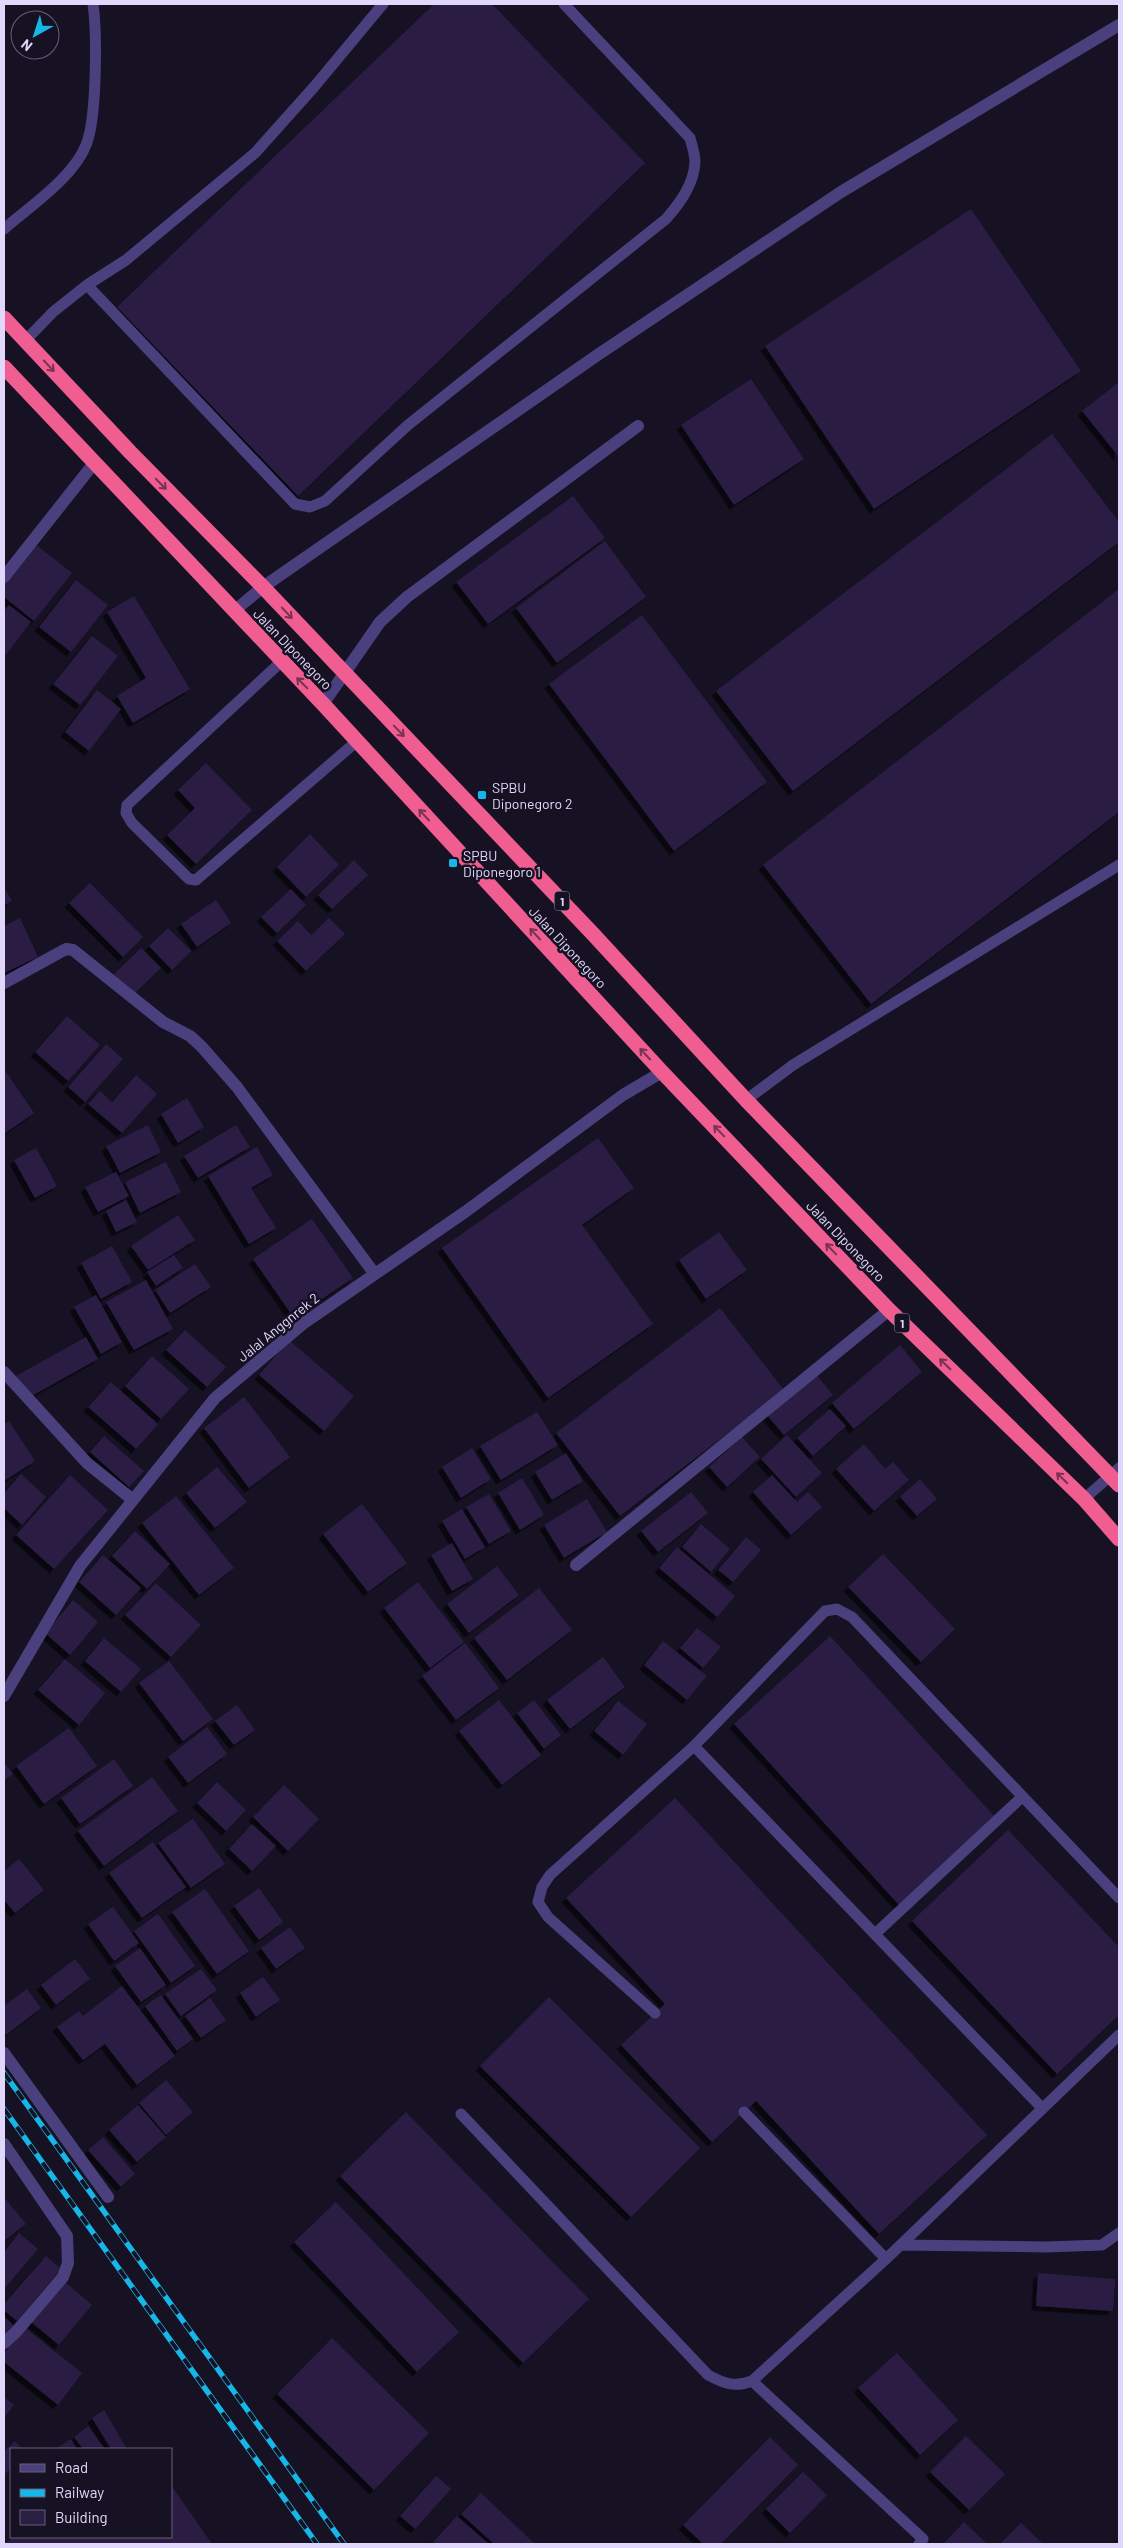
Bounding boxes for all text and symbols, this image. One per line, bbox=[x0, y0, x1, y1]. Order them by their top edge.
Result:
north arrow bbox=[10, 10, 60, 60]
text: N bbox=[18, 36, 35, 55]
one-way arrow bbox=[43, 360, 55, 372]
one-way arrow bbox=[155, 478, 167, 490]
street label: Jalan Diponegoro bbox=[250, 605, 336, 693]
one-way arrow bbox=[281, 606, 293, 619]
one-way arrow bbox=[296, 677, 308, 689]
one-way arrow bbox=[392, 724, 404, 736]
place label: SPBU Diponegoro 2 bbox=[492, 779, 572, 812]
marker: SPBU Diponegoro 2 bbox=[476, 789, 488, 801]
one-way arrow bbox=[418, 809, 430, 822]
place label: SPBU Diponegoro 1 bbox=[463, 847, 541, 880]
marker: SPBU Diponegoro 1 bbox=[447, 857, 459, 869]
road number: 1 bbox=[554, 891, 570, 910]
street label: Jalan Diponegoro bbox=[526, 902, 610, 992]
one-way arrow bbox=[529, 928, 540, 941]
one-way arrow bbox=[639, 1047, 651, 1060]
one-way arrow bbox=[713, 1125, 725, 1138]
street label: Jalan Diponegoro bbox=[803, 1197, 889, 1285]
one-way arrow bbox=[825, 1243, 837, 1255]
street label: Jalal Anggnrek 2 bbox=[234, 1289, 322, 1365]
road number: 1 bbox=[894, 1314, 910, 1332]
one-way arrow bbox=[940, 1359, 952, 1371]
one-way arrow bbox=[1056, 1472, 1068, 1484]
legend bbox=[10, 2448, 172, 2538]
text: Road bbox=[55, 2458, 88, 2476]
text: Railway bbox=[55, 2483, 104, 2501]
text: Building bbox=[55, 2508, 108, 2526]

